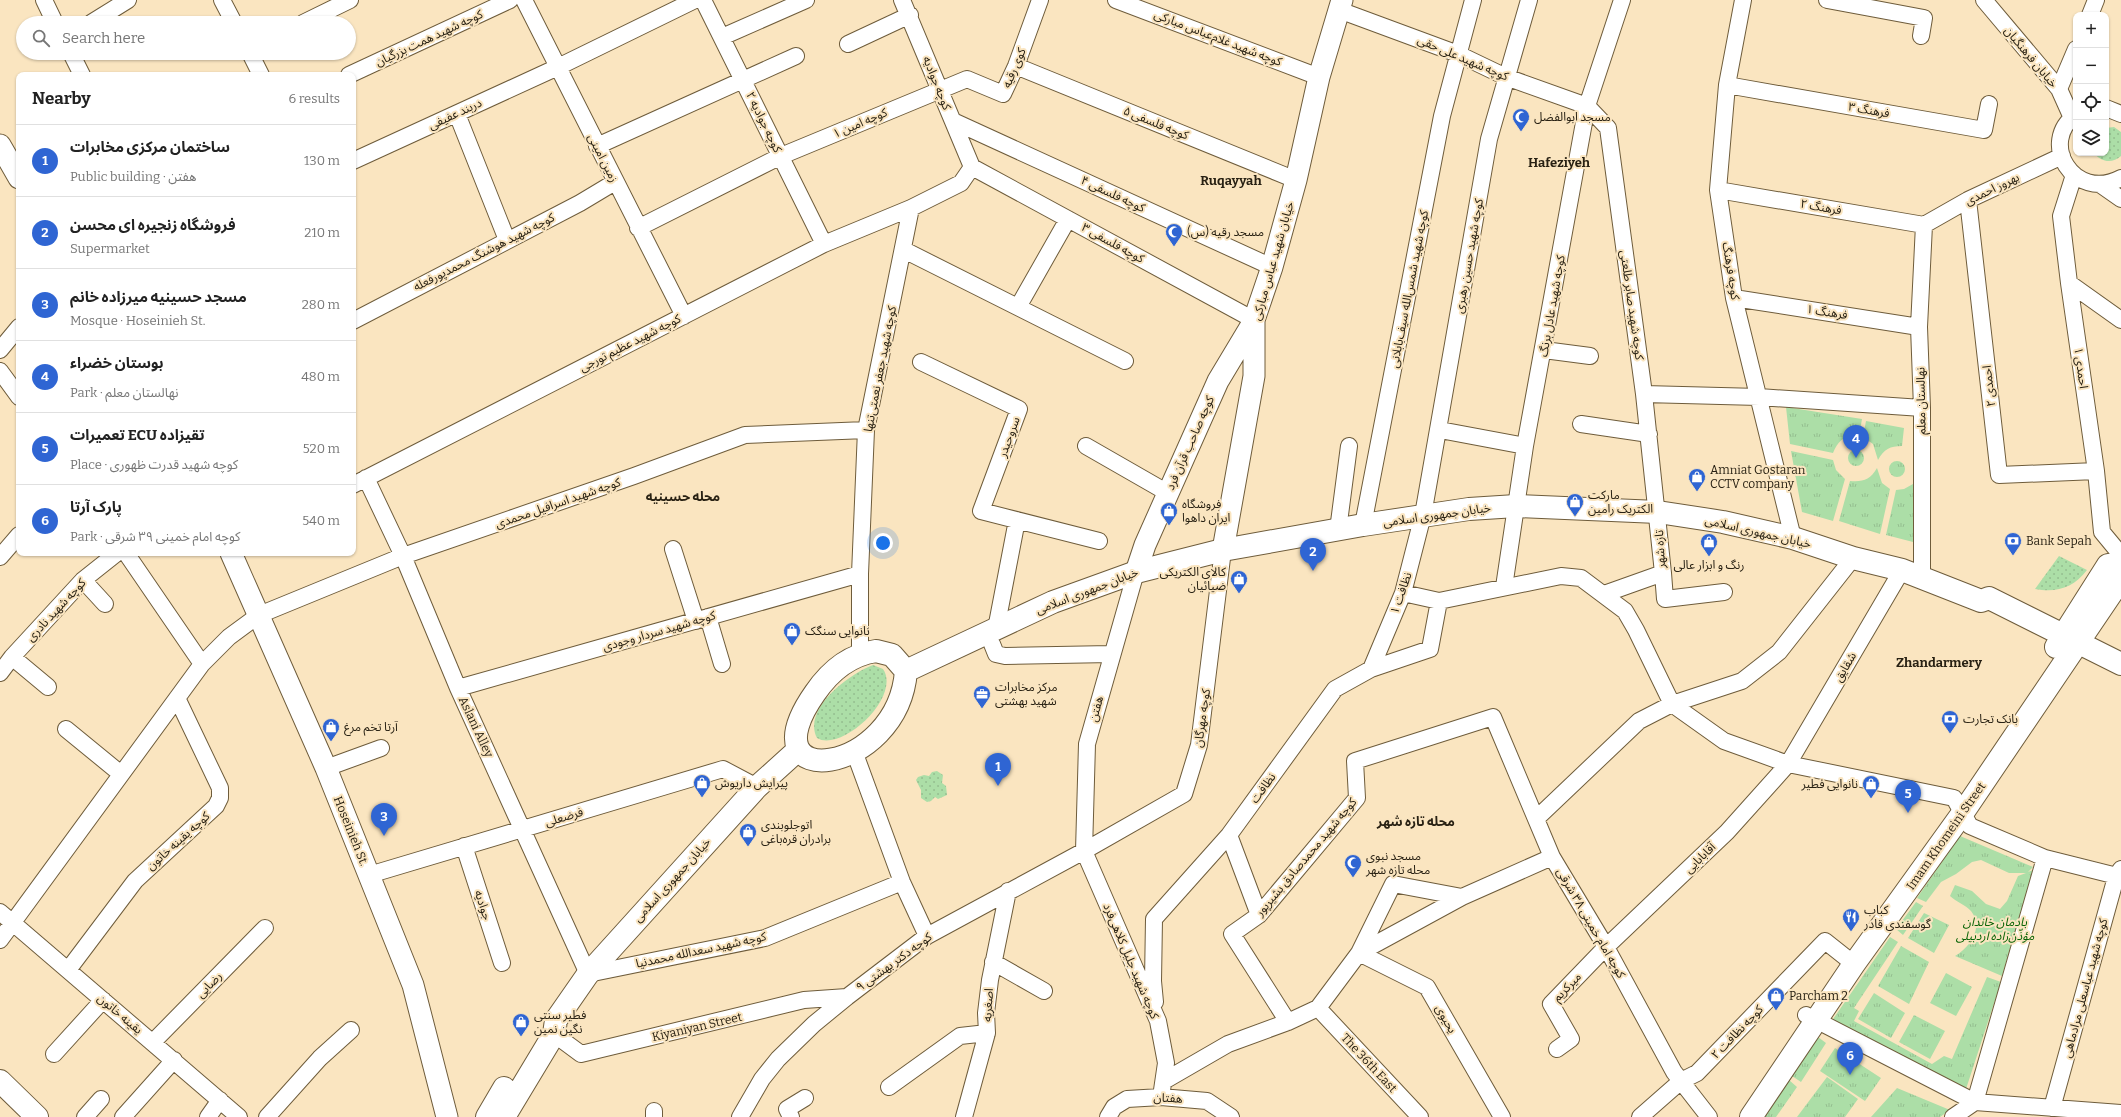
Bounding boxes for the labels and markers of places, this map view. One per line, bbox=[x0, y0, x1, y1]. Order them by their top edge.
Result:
mosque icon: مسجد ابوالفضل bbox=[1511, 107, 1531, 132]
place label: مسجد ابوالفضل bbox=[1534, 110, 1611, 124]
mosque icon: مسجد رقیه (س) bbox=[1164, 222, 1184, 247]
place label: مسجد رقیه (س) bbox=[1187, 224, 1264, 239]
pin: 4 bbox=[1843, 425, 1869, 458]
place label: Amniat Gostaran CCTV company bbox=[1710, 463, 1806, 491]
shop icon: Amniat Gostaran CCTV company bbox=[1687, 467, 1707, 492]
place label: مارکت الکتریک رامین bbox=[1588, 488, 1653, 516]
shop icon: مارکت الکتریک رامین bbox=[1565, 492, 1585, 517]
place label: فروشگاه ایران داهوا bbox=[1182, 497, 1231, 525]
shop icon: فروشگاه ایران داهوا bbox=[1159, 501, 1179, 526]
bank icon: Bank Sepah bbox=[2003, 531, 2023, 556]
shop icon: رنگ و ابزار عالی bbox=[1699, 532, 1719, 557]
place label: Bank Sepah bbox=[2026, 534, 2092, 548]
pin: 2 bbox=[1300, 538, 1326, 571]
place label: رنگ و ابزار عالی bbox=[1674, 558, 1744, 572]
place label: کالای الکتریکی ضیائیان bbox=[1160, 565, 1227, 593]
shop icon: کالای الکتریکی ضیائیان bbox=[1229, 569, 1249, 594]
shop icon: نانوایی سنگک bbox=[782, 621, 802, 646]
place label: نانوایی سنگک bbox=[805, 624, 870, 638]
place label: مرکز مخابرات شهید بهشتی bbox=[995, 680, 1058, 708]
office icon: مرکز مخابرات شهید بهشتی bbox=[972, 684, 992, 709]
bank icon: بانک تجارت bbox=[1940, 709, 1960, 734]
place label: بانک تجارت bbox=[1963, 712, 2018, 726]
shop icon: آرتا تخم مرغ bbox=[321, 717, 341, 742]
place label: آرتا تخم مرغ bbox=[344, 720, 398, 736]
pin: 1 bbox=[985, 753, 1011, 786]
shop icon: پیرایش داریوش bbox=[692, 773, 712, 798]
shop icon: نانوایی فطیر bbox=[1861, 774, 1881, 799]
place label: پیرایش داریوش bbox=[715, 776, 788, 791]
place label: نانوایی فطیر bbox=[1801, 777, 1858, 791]
pin: 5 bbox=[1895, 780, 1921, 813]
pin: 3 bbox=[371, 803, 397, 836]
place label: اتوجلوبندی برادران قره‌باغی bbox=[761, 818, 831, 846]
shop icon: اتوجلوبندی برادران قره‌باغی bbox=[738, 822, 758, 847]
place label: مسجد نبوی محله تازه شهر bbox=[1365, 849, 1430, 877]
mosque icon: مسجد نبوی محله تازه شهر bbox=[1343, 853, 1363, 878]
place label: کباب گوسفندی قادر bbox=[1863, 903, 1932, 931]
restaurant icon: کباب گوسفندی قادر bbox=[1841, 907, 1861, 932]
shop icon: Parcham 2 bbox=[1766, 986, 1786, 1011]
place label: Parcham 2 bbox=[1789, 989, 1848, 1003]
place label: فطیر سنتی نگین نمین bbox=[534, 1008, 586, 1036]
shop icon: فطیر سنتی نگین نمین bbox=[511, 1012, 531, 1037]
pin: 6 bbox=[1837, 1042, 1863, 1075]

